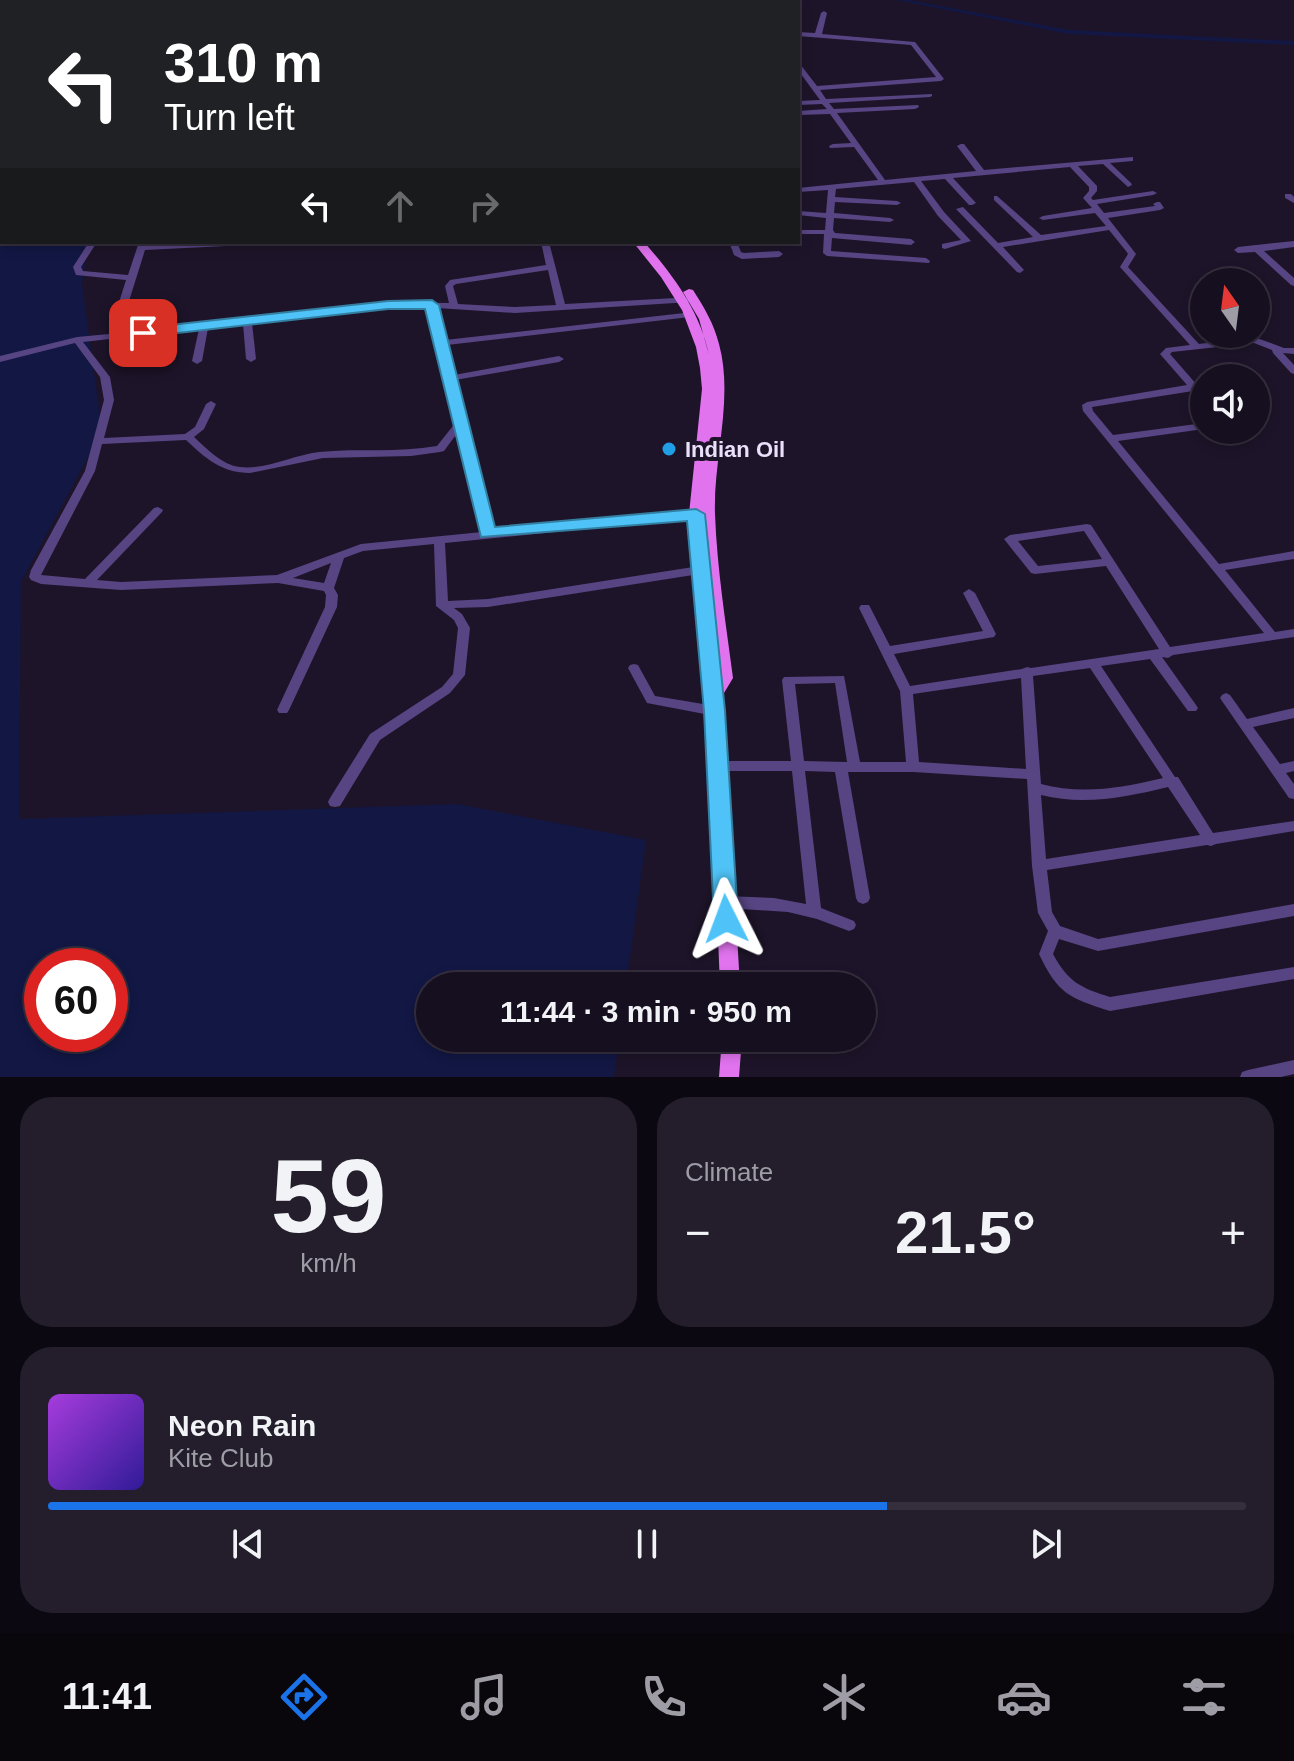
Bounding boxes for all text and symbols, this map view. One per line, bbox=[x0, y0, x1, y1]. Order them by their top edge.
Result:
text: 310 m bbox=[164, 31, 323, 94]
icon: left bbox=[32, 32, 136, 136]
text: Turn left bbox=[164, 97, 295, 138]
icon: left bbox=[294, 184, 338, 228]
icon: ahead bbox=[378, 184, 422, 228]
icon: right bbox=[462, 184, 506, 228]
north arrow bbox=[1190, 268, 1270, 348]
map controls bbox=[1190, 268, 1270, 444]
pin bbox=[109, 299, 177, 367]
icon: arrive bbox=[121, 311, 165, 355]
button: sound bbox=[1190, 364, 1270, 444]
place label: Indian Oil bbox=[685, 437, 785, 462]
marker: Indian Oil bbox=[660, 440, 678, 458]
position arrow bbox=[684, 877, 768, 961]
speed limit sign: 60 bbox=[24, 948, 128, 1052]
text: 11:44 · 3 min · 950 m bbox=[500, 995, 792, 1028]
text: 59 bbox=[271, 1138, 386, 1254]
text: Climate bbox=[685, 1157, 773, 1187]
text: 21.5° bbox=[895, 1199, 1036, 1266]
text: − bbox=[685, 1208, 711, 1257]
text: + bbox=[1220, 1208, 1246, 1257]
text: km/h bbox=[300, 1248, 357, 1278]
text: Neon Rain bbox=[168, 1409, 316, 1442]
text: Kite Club bbox=[168, 1443, 274, 1473]
icon: previous bbox=[226, 1522, 270, 1566]
icon: pause bbox=[625, 1522, 669, 1566]
icon: next bbox=[1024, 1522, 1068, 1566]
icon: directions bbox=[276, 1669, 332, 1725]
icon: music bbox=[456, 1669, 512, 1725]
icon: phone bbox=[636, 1669, 692, 1725]
icon: climate bbox=[816, 1669, 872, 1725]
icon: car bbox=[996, 1669, 1052, 1725]
icon: filters bbox=[1176, 1669, 1232, 1725]
text: 11:41 bbox=[62, 1676, 152, 1717]

